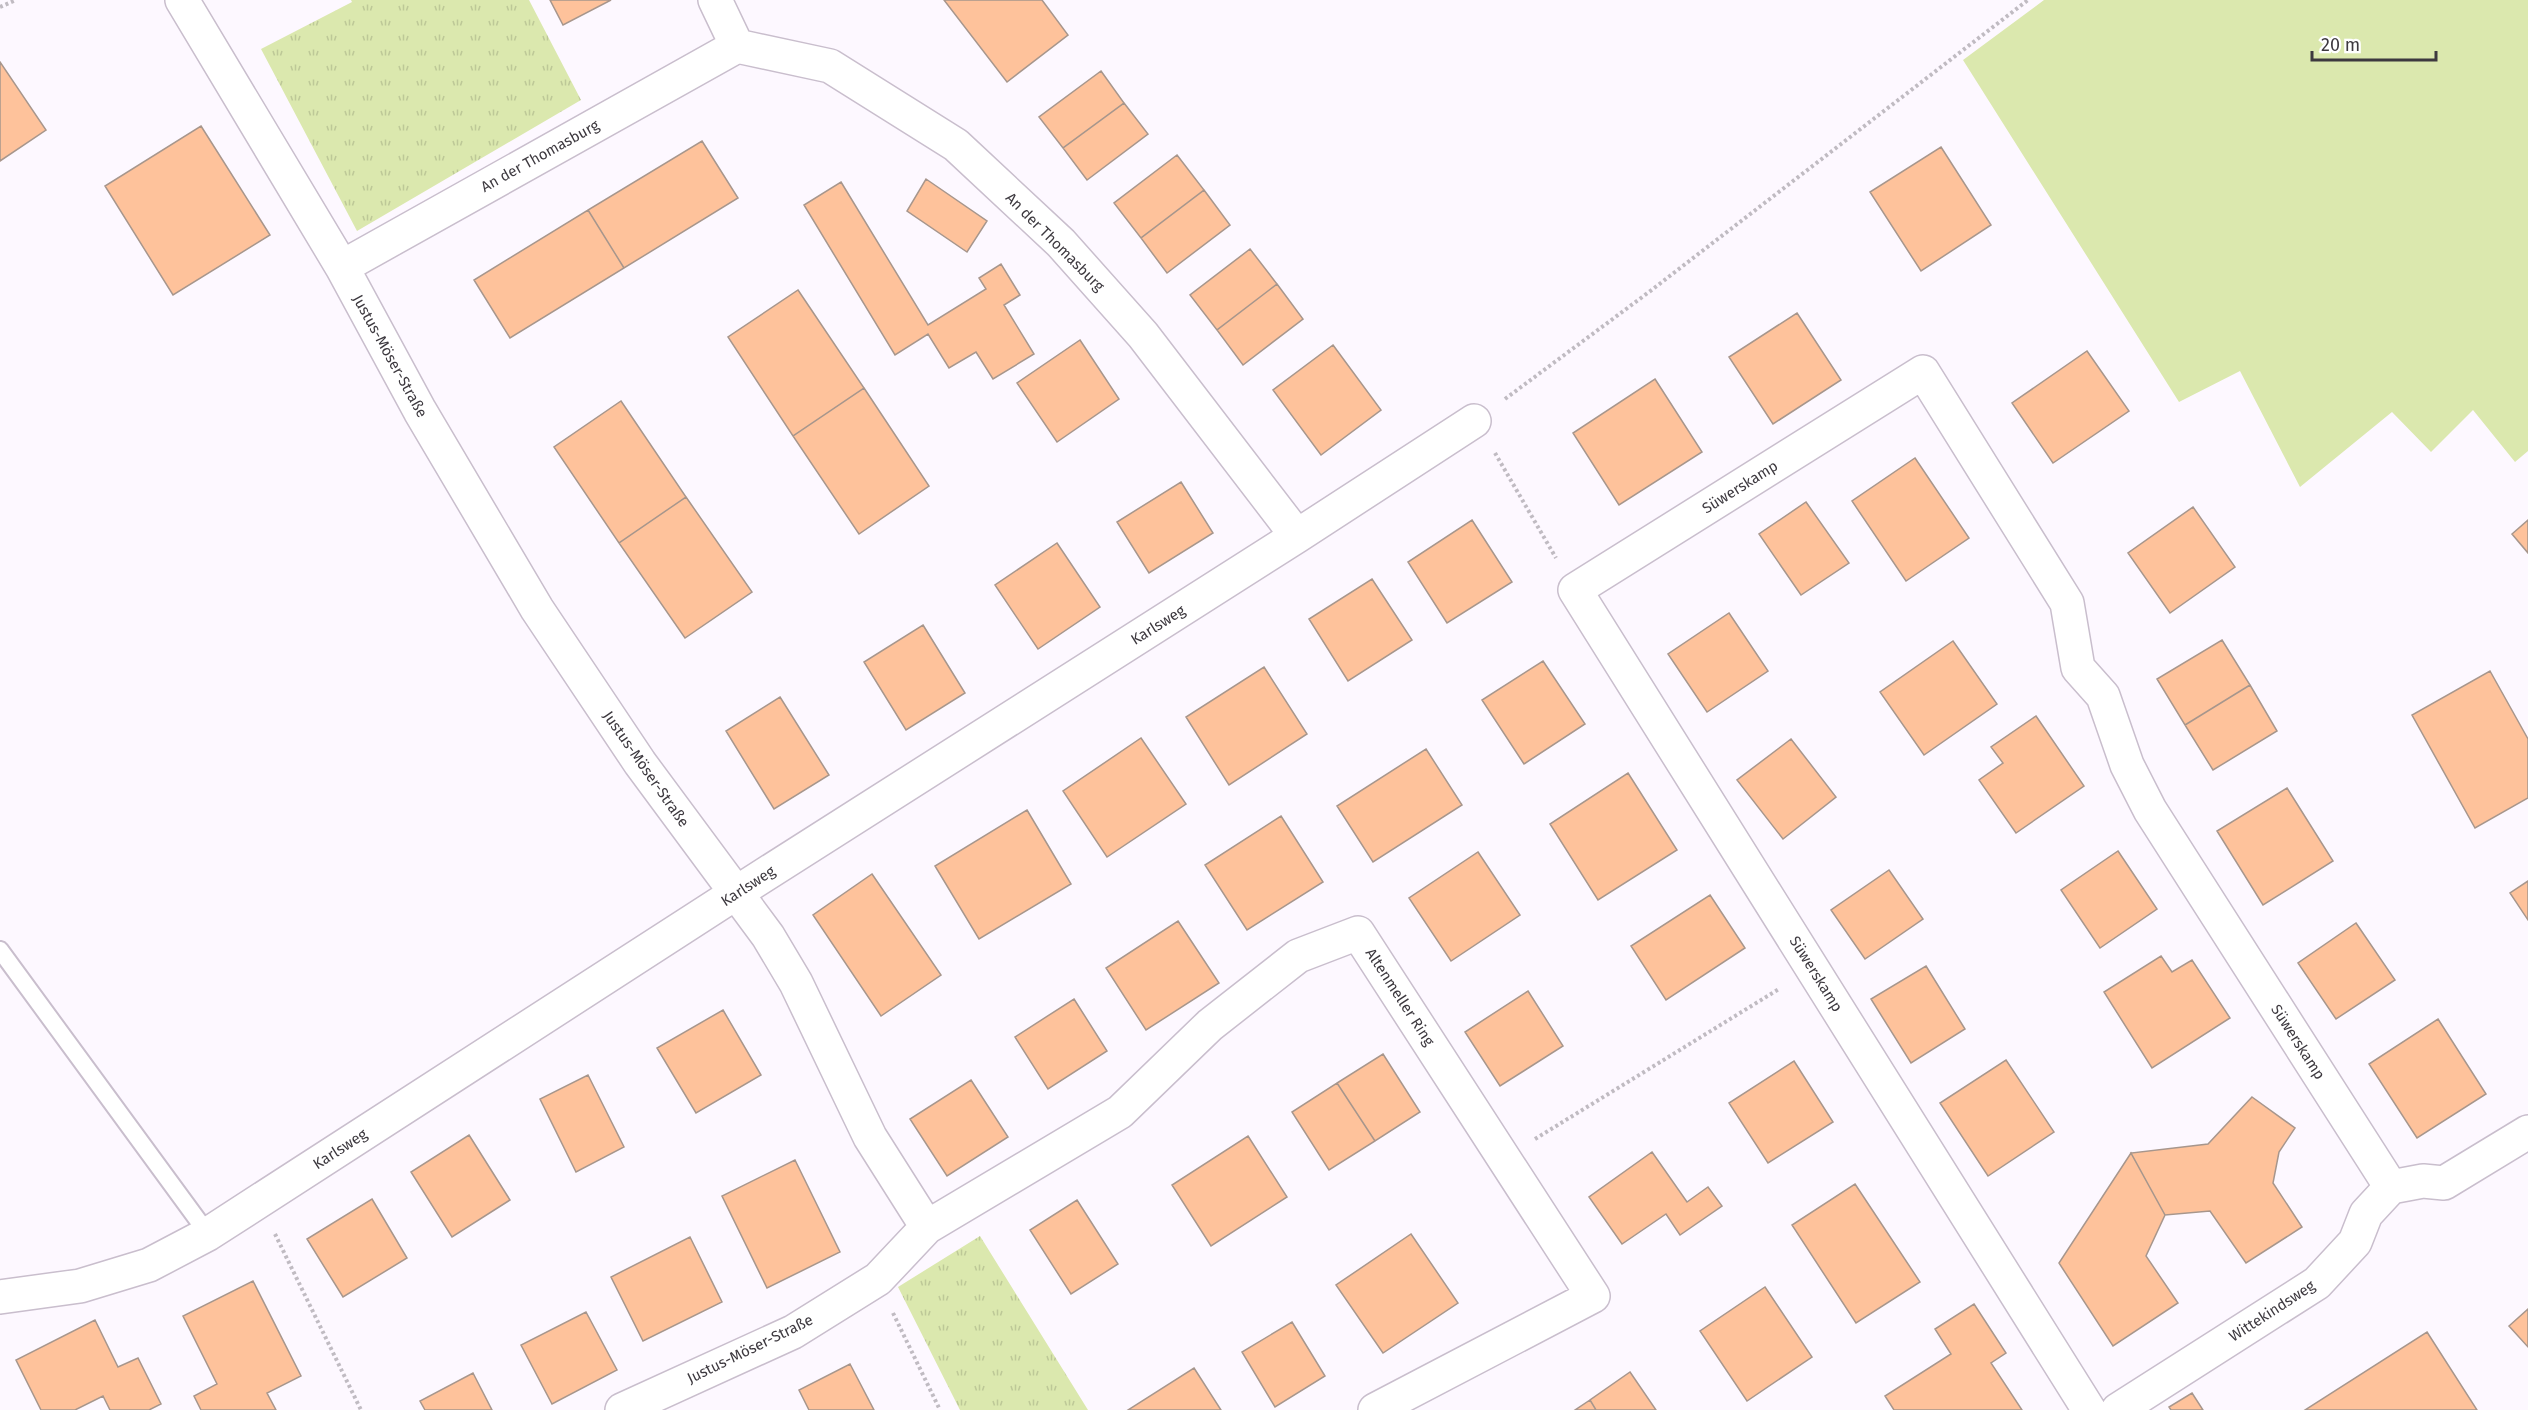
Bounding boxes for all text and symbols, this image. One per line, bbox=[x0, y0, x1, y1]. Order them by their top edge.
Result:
scale bar bbox=[2312, 24, 2436, 62]
text: 20 m bbox=[2321, 34, 2360, 56]
street label: An der Thomasburg bbox=[478, 116, 602, 196]
street label: An der Thomasburg bbox=[1002, 189, 1108, 295]
street label: Justus-Möser-Straße bbox=[349, 291, 431, 421]
street label: Süwerskamp bbox=[1699, 457, 1781, 517]
street label: Karlsweg bbox=[1127, 601, 1189, 649]
street label: Justus-Möser-Straße bbox=[599, 707, 693, 831]
street label: Karlsweg bbox=[718, 862, 779, 910]
street label: Süwerskamp bbox=[1786, 933, 1846, 1015]
street label: Altenmeller Ring bbox=[1362, 945, 1438, 1049]
street label: Süwerskamp bbox=[2267, 1001, 2329, 1083]
street label: Karlsweg bbox=[310, 1125, 371, 1173]
street label: Wittekindsweg bbox=[2226, 1276, 2318, 1345]
street label: Justus-Möser-Straße bbox=[684, 1311, 816, 1387]

